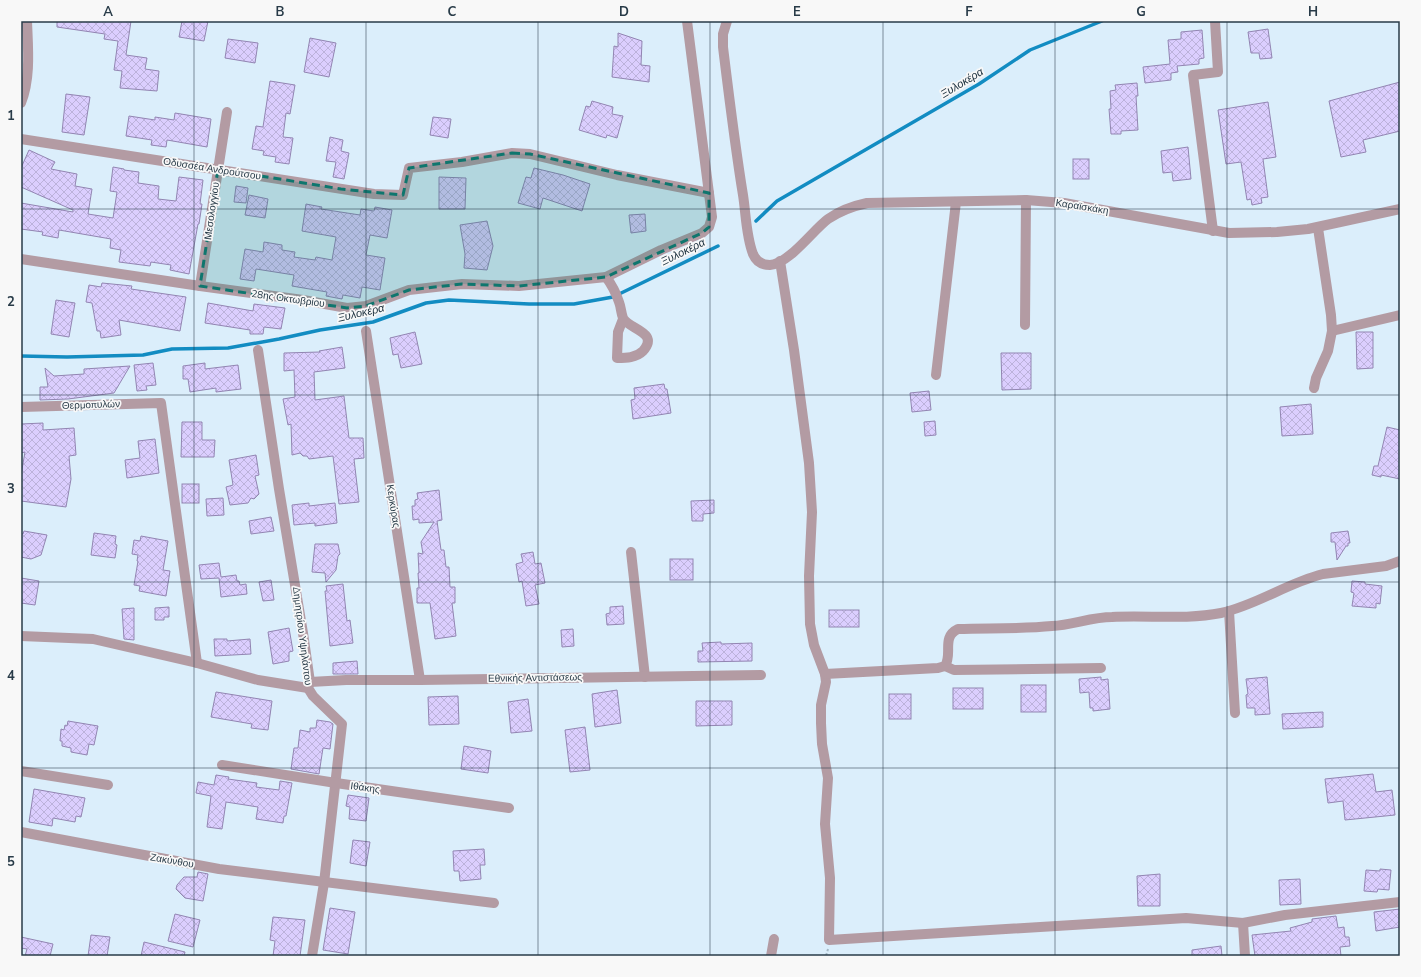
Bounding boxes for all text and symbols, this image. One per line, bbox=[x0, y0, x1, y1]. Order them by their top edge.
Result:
text: A bbox=[103, 3, 113, 21]
text: B bbox=[276, 3, 285, 21]
text: C bbox=[448, 3, 457, 21]
text: D bbox=[619, 3, 629, 21]
text: E bbox=[793, 3, 801, 21]
text: F bbox=[965, 3, 973, 21]
text: G bbox=[1136, 3, 1146, 21]
text: H bbox=[1308, 3, 1318, 21]
water label: Ξυλοκέρα bbox=[937, 64, 987, 102]
text: 1 bbox=[7, 107, 15, 125]
street label: Οδυσσέα Ανδρούτσου bbox=[162, 154, 262, 184]
street label: Μεσολογγίου bbox=[201, 181, 223, 241]
street label: Καραϊσκάκη bbox=[1055, 196, 1109, 218]
water label: Ξυλοκέρα bbox=[657, 235, 708, 270]
street label: 28ης Οκτωβρίου bbox=[250, 287, 326, 311]
text: 2 bbox=[7, 293, 15, 311]
water label: Ξυλοκέρα bbox=[335, 300, 387, 326]
street label: Θερμοπυλών bbox=[62, 397, 120, 413]
text: 3 bbox=[7, 480, 15, 498]
street label: Κερκύρας bbox=[383, 483, 403, 529]
street label: Δημητρίου Υψηλάντου bbox=[289, 586, 315, 686]
text: 4 bbox=[7, 667, 15, 685]
street label: Εθνικής Αντιστάσεως bbox=[488, 670, 582, 686]
street label: Ιθάκης bbox=[349, 779, 381, 797]
street label: Ζακύνθου bbox=[149, 850, 195, 872]
text: 5 bbox=[7, 853, 15, 871]

